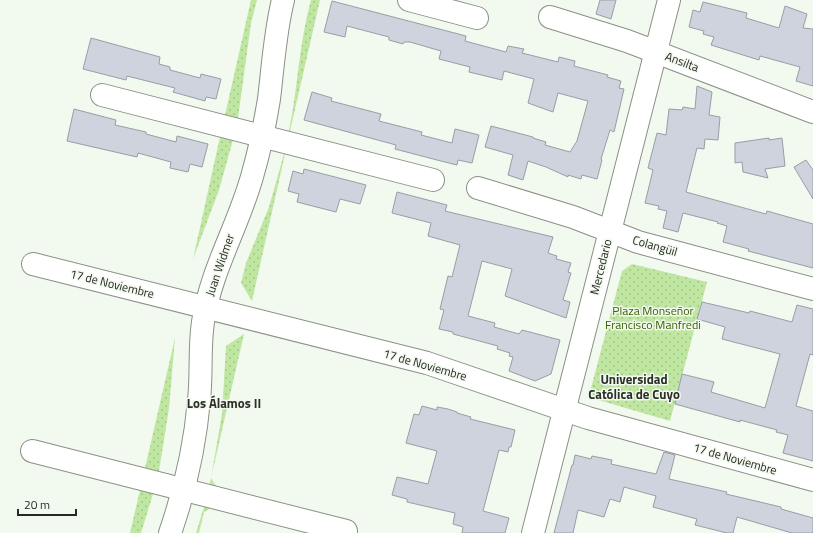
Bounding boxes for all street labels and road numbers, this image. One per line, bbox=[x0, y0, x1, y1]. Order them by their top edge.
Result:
street label: Ansilta bbox=[663, 46, 702, 77]
street label: Colangüil bbox=[630, 230, 680, 261]
street label: Juan Widmer bbox=[200, 231, 239, 299]
street label: Mercedario bbox=[584, 237, 617, 297]
street label: 17 de Noviembre bbox=[68, 264, 156, 303]
street label: 17 de Noviembre bbox=[381, 343, 469, 386]
street label: 17 de Noviembre bbox=[691, 437, 779, 480]

